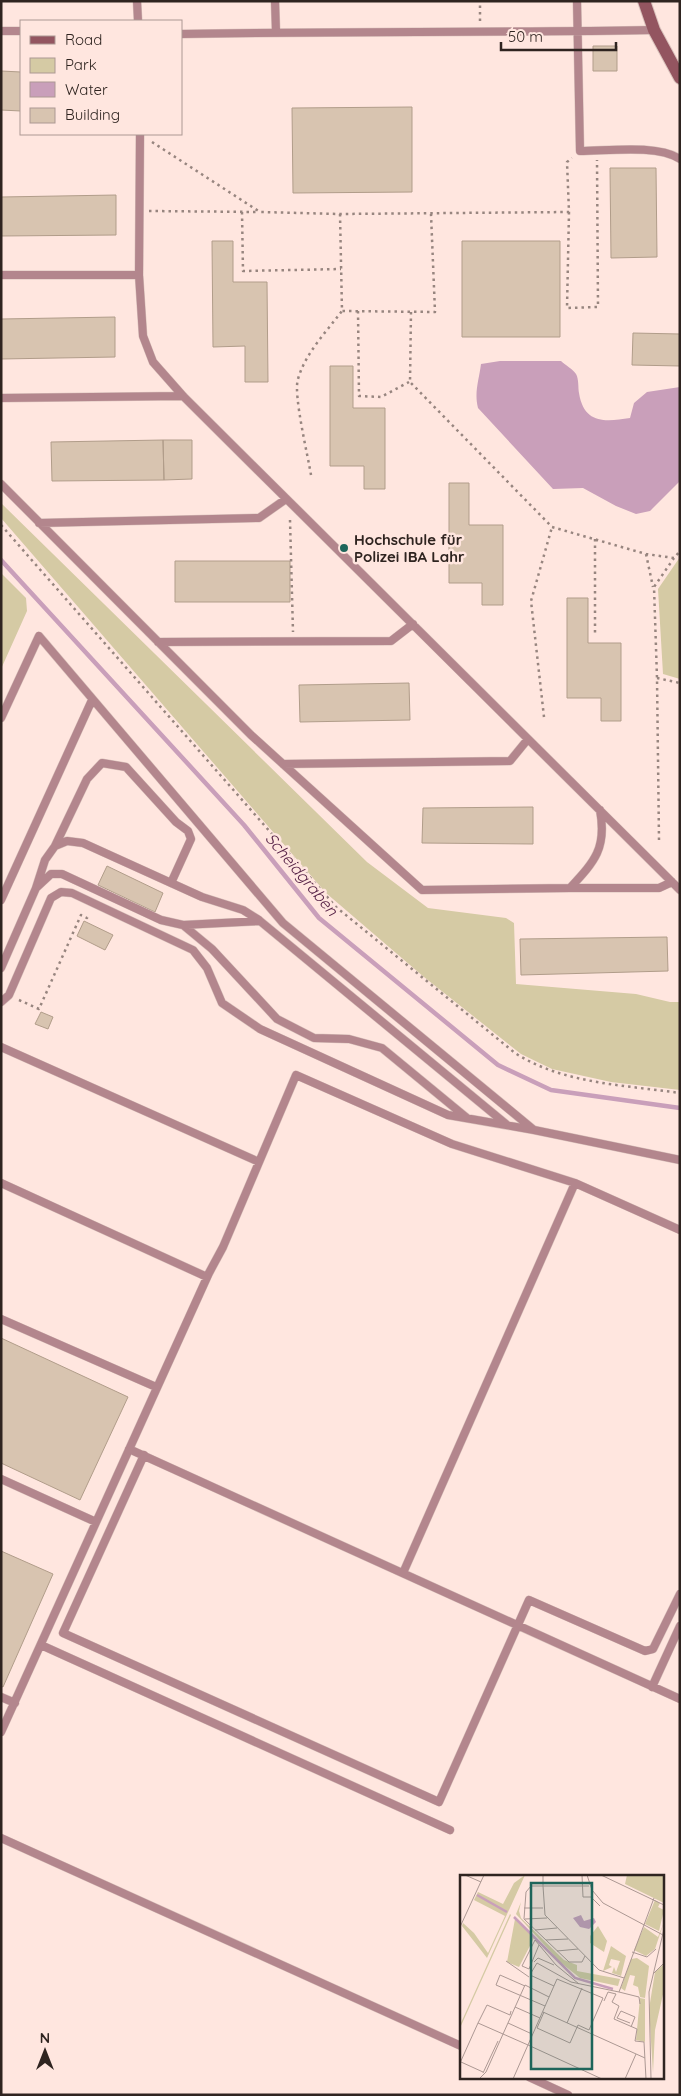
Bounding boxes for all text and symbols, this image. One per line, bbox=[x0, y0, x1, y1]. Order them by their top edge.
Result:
legend bbox=[20, 20, 182, 135]
scale bar bbox=[501, 20, 616, 52]
text: 50 m bbox=[508, 27, 543, 46]
text: Road bbox=[65, 30, 102, 49]
text: Park bbox=[65, 55, 97, 74]
text: Water bbox=[65, 80, 108, 99]
text: Building bbox=[65, 105, 120, 124]
place label: Hochschule für Polizei IBA Lahr bbox=[354, 530, 465, 566]
marker: Hochschule für Polizei IBA Lahr bbox=[338, 542, 350, 554]
water label: Scheidgraben bbox=[262, 828, 343, 920]
inset map bbox=[460, 1875, 664, 2078]
north arrow bbox=[20, 2026, 70, 2076]
text: N bbox=[40, 2029, 50, 2047]

